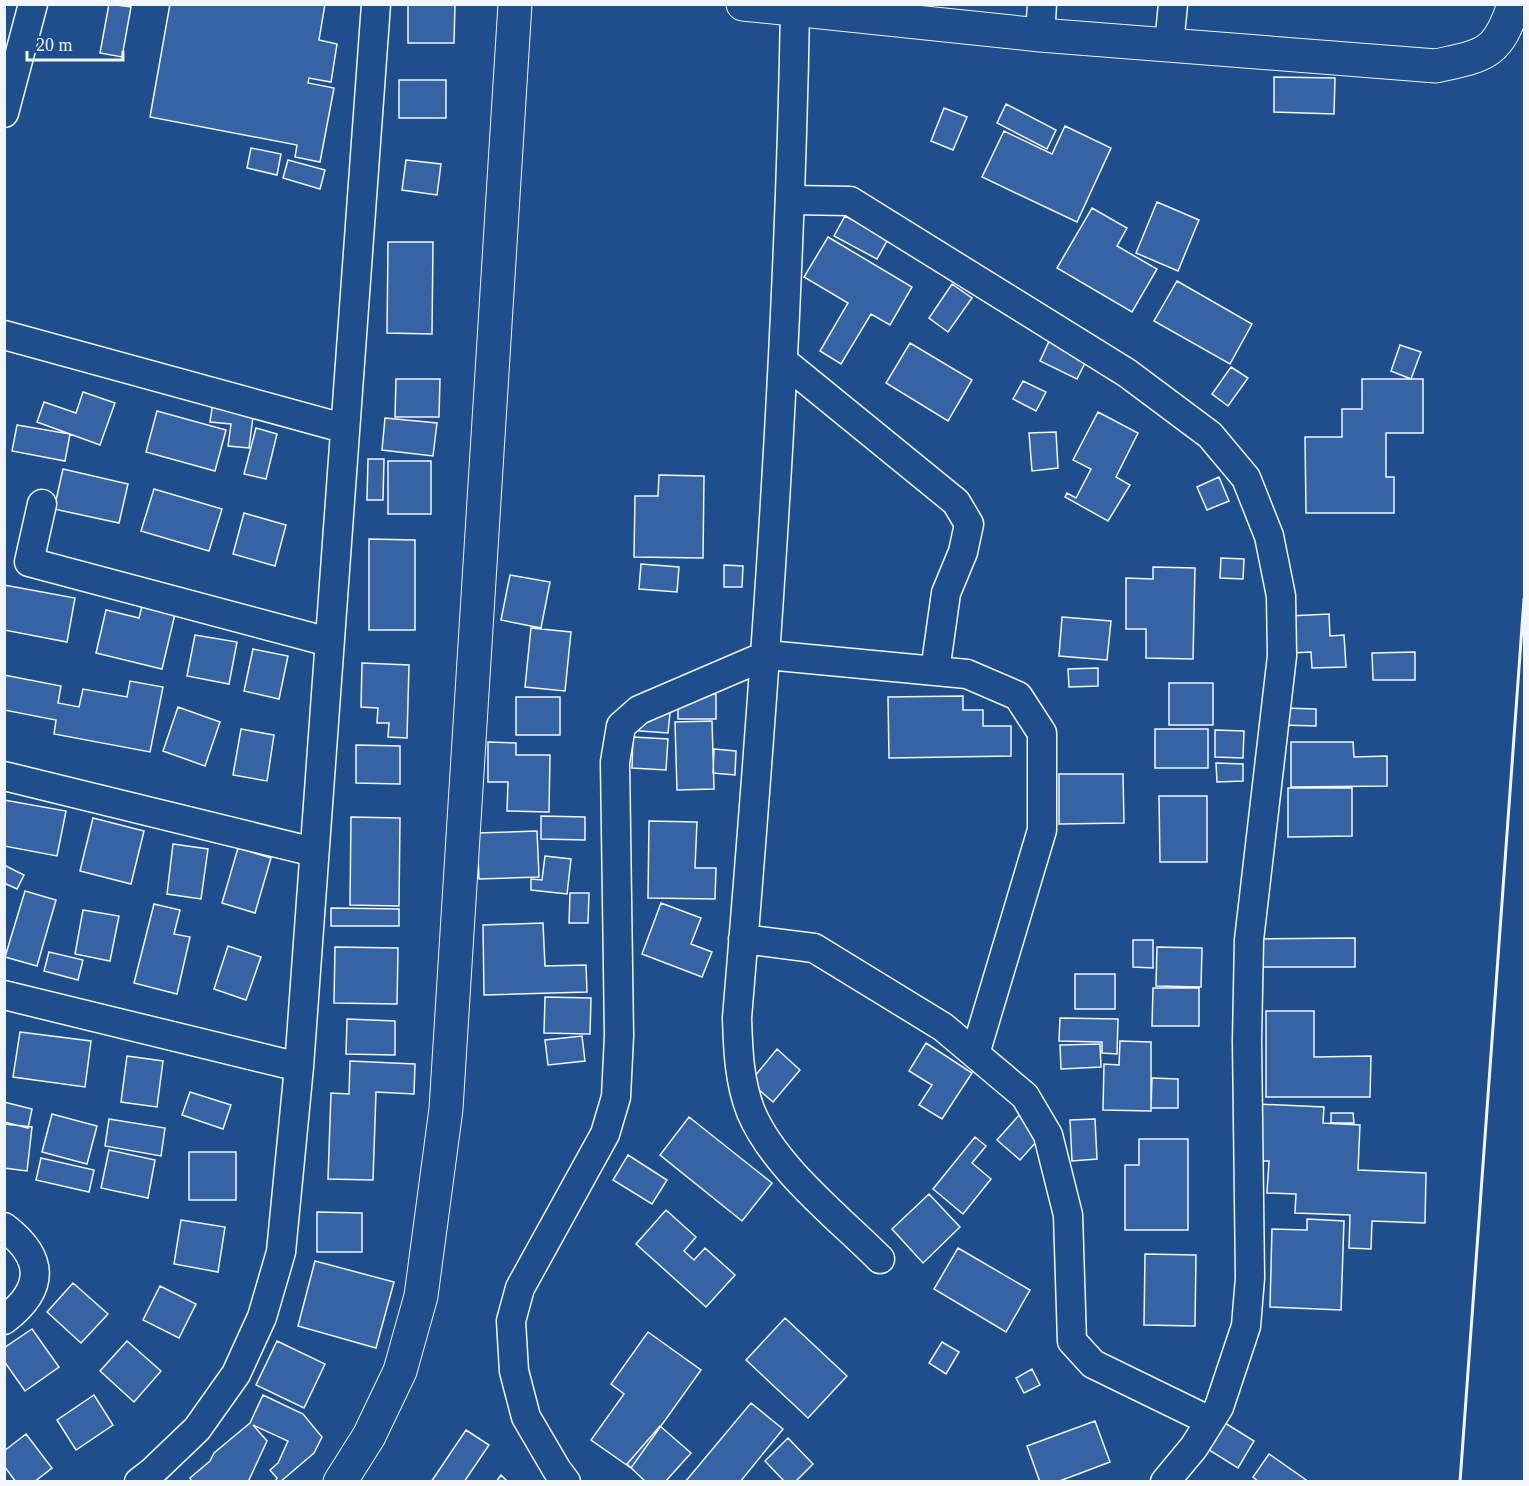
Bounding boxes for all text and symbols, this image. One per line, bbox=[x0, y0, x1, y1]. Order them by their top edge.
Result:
scale bar bbox=[27, 24, 123, 62]
text: 20 m bbox=[36, 35, 73, 55]

